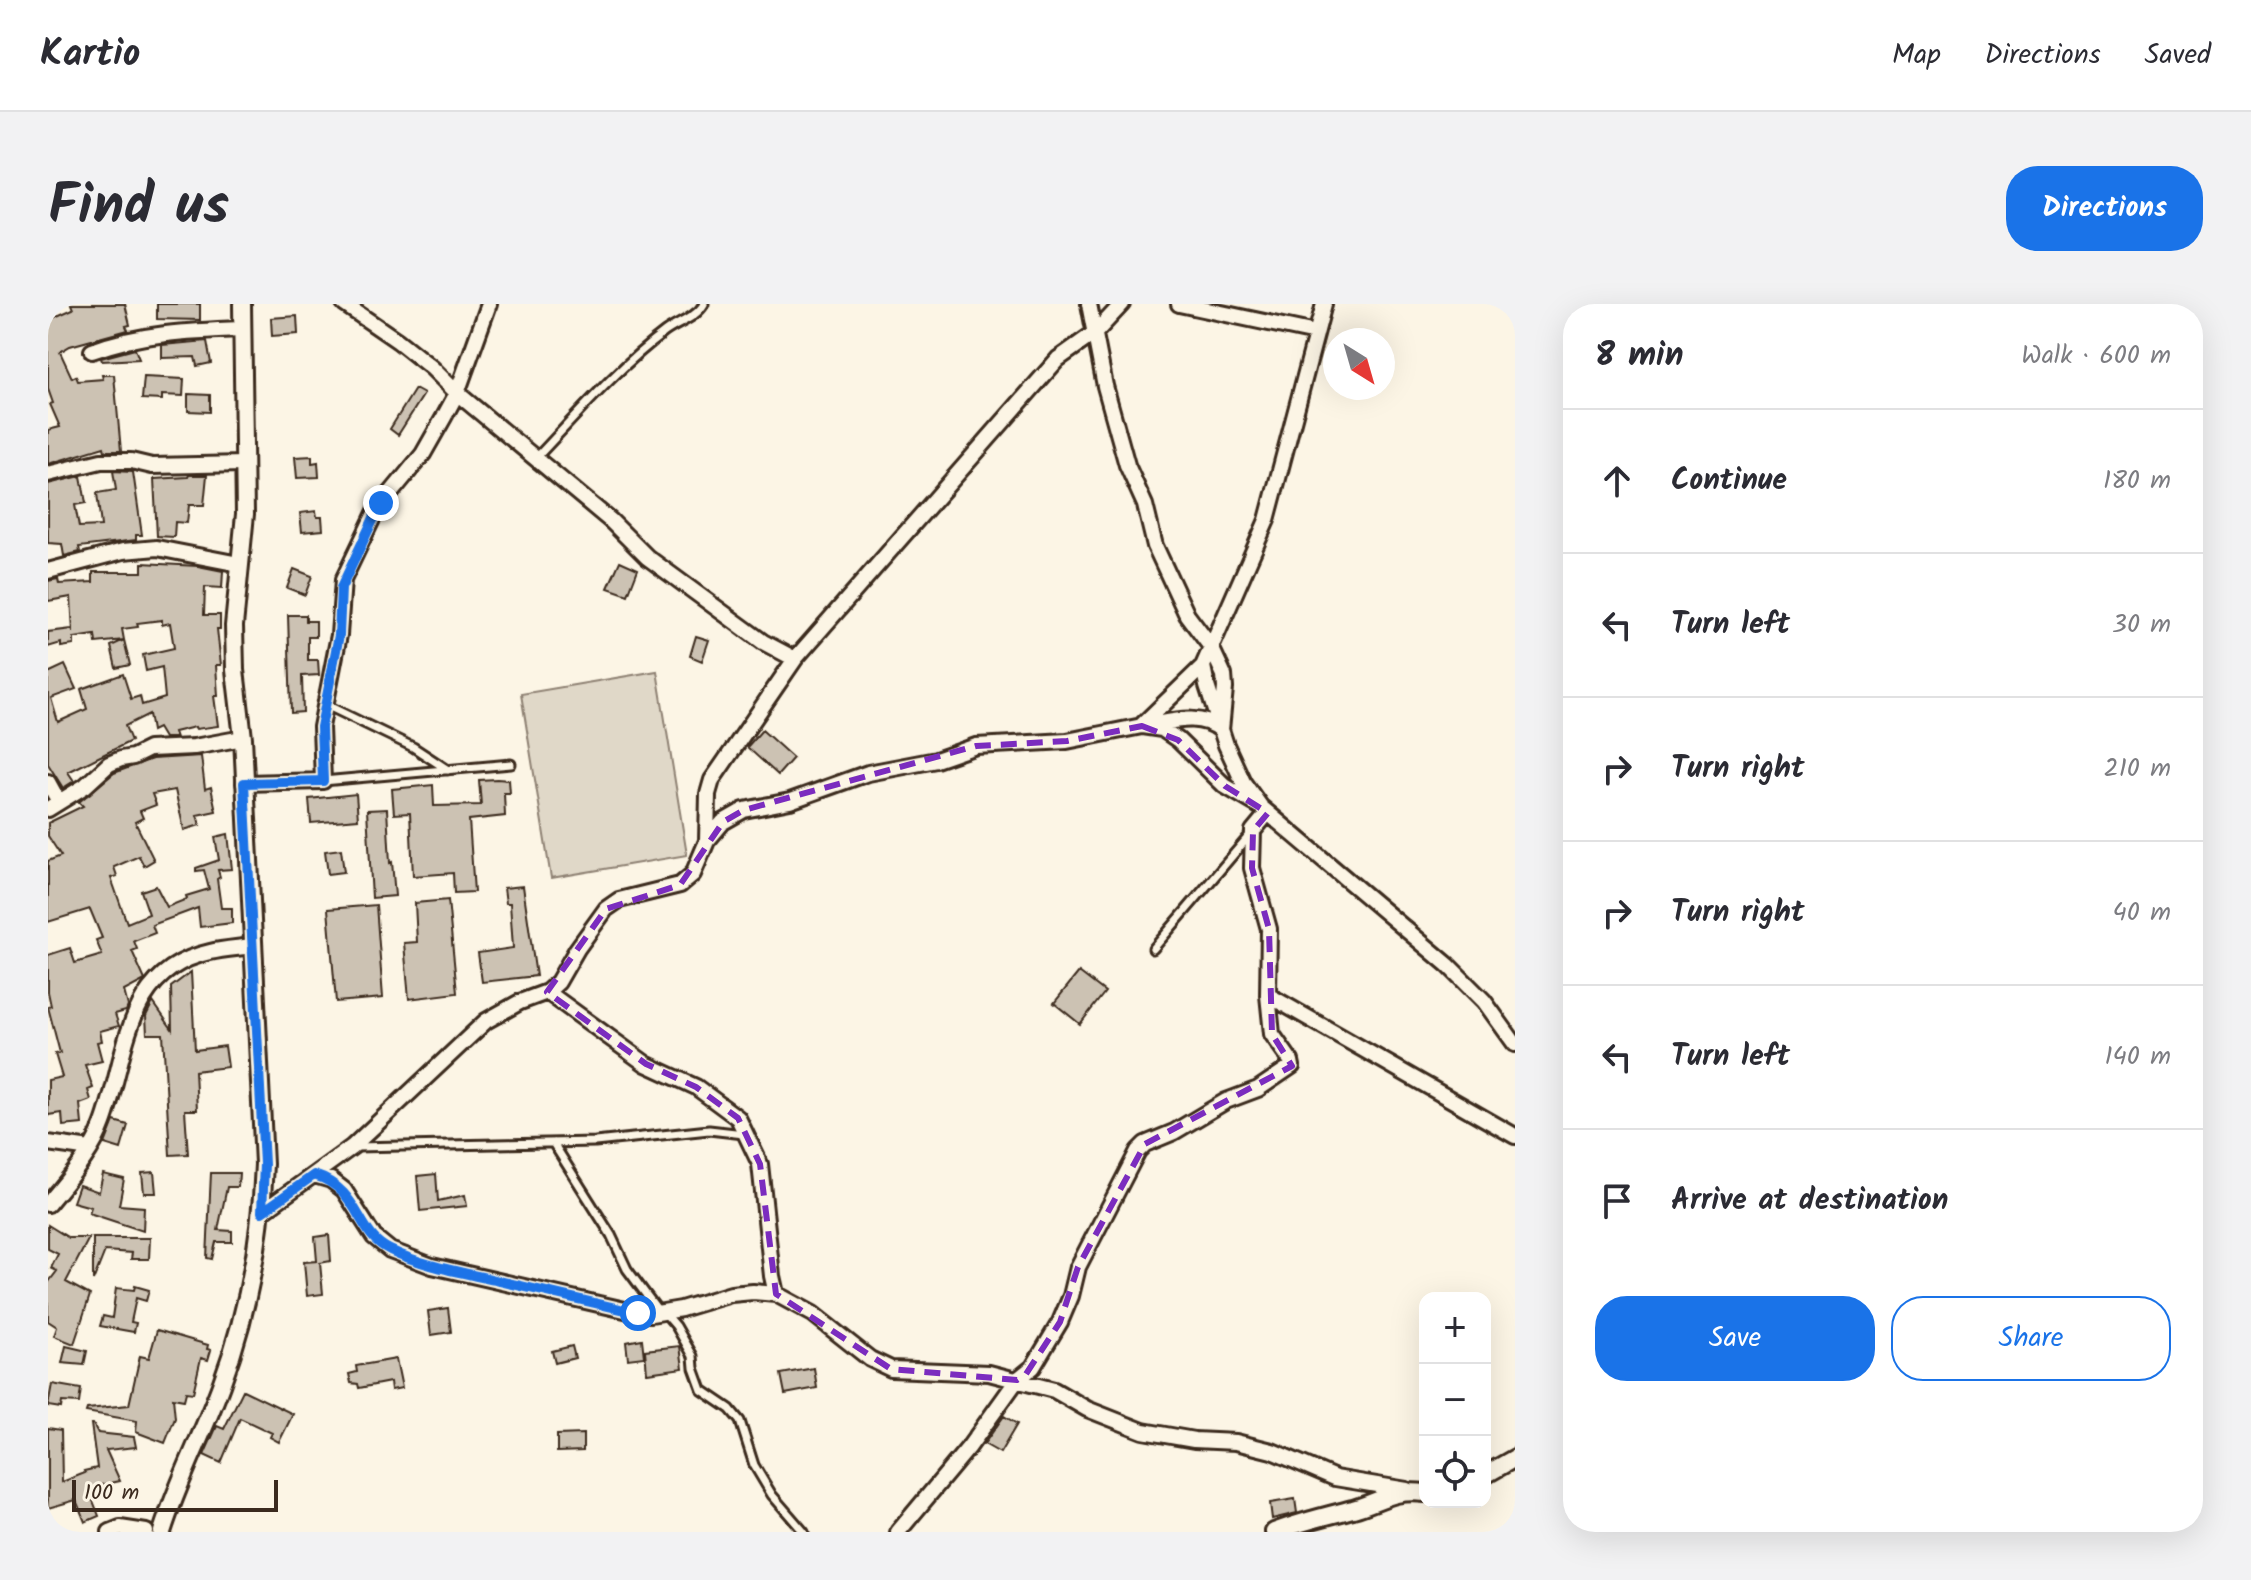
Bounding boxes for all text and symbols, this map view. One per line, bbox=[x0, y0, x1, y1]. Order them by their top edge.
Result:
text: Kartio bbox=[40, 25, 140, 85]
text: Map bbox=[1892, 33, 1941, 78]
text: Directions bbox=[1985, 33, 2101, 78]
text: Saved bbox=[2145, 33, 2211, 78]
text: Find us bbox=[48, 163, 229, 253]
button: Directions bbox=[2006, 166, 2203, 251]
north arrow bbox=[1323, 328, 1395, 400]
text: 8 min bbox=[1595, 329, 1684, 383]
text: Walk · 600 m bbox=[2021, 335, 2171, 377]
text: Continue bbox=[1671, 457, 1787, 505]
icon: ahead bbox=[1595, 459, 1639, 503]
text: 180 m bbox=[2103, 460, 2171, 502]
route end bbox=[363, 485, 399, 521]
text: Turn left bbox=[1671, 601, 1790, 649]
icon: left bbox=[1595, 603, 1639, 647]
text: 30 m bbox=[2112, 604, 2171, 646]
text: Turn right bbox=[1671, 745, 1804, 793]
icon: right bbox=[1595, 747, 1639, 791]
text: 210 m bbox=[2104, 748, 2171, 790]
text: Turn right bbox=[1671, 889, 1804, 937]
icon: right bbox=[1595, 891, 1639, 935]
text: 40 m bbox=[2113, 892, 2171, 934]
text: Turn left bbox=[1671, 1033, 1790, 1081]
icon: left bbox=[1595, 1035, 1639, 1079]
text: 140 m bbox=[2104, 1036, 2171, 1078]
text: Arrive at destination bbox=[1671, 1177, 1948, 1225]
icon: arrive bbox=[1595, 1179, 1639, 1223]
map controls bbox=[1419, 1292, 1491, 1508]
button: + bbox=[1419, 1292, 1491, 1364]
route start bbox=[620, 1295, 656, 1331]
button: Save bbox=[1595, 1296, 1875, 1381]
button: Share bbox=[1891, 1296, 2171, 1381]
button: − bbox=[1419, 1364, 1491, 1436]
button: locate bbox=[1419, 1436, 1491, 1508]
scale bar bbox=[72, 1476, 278, 1512]
text: 100 m bbox=[84, 1476, 139, 1511]

